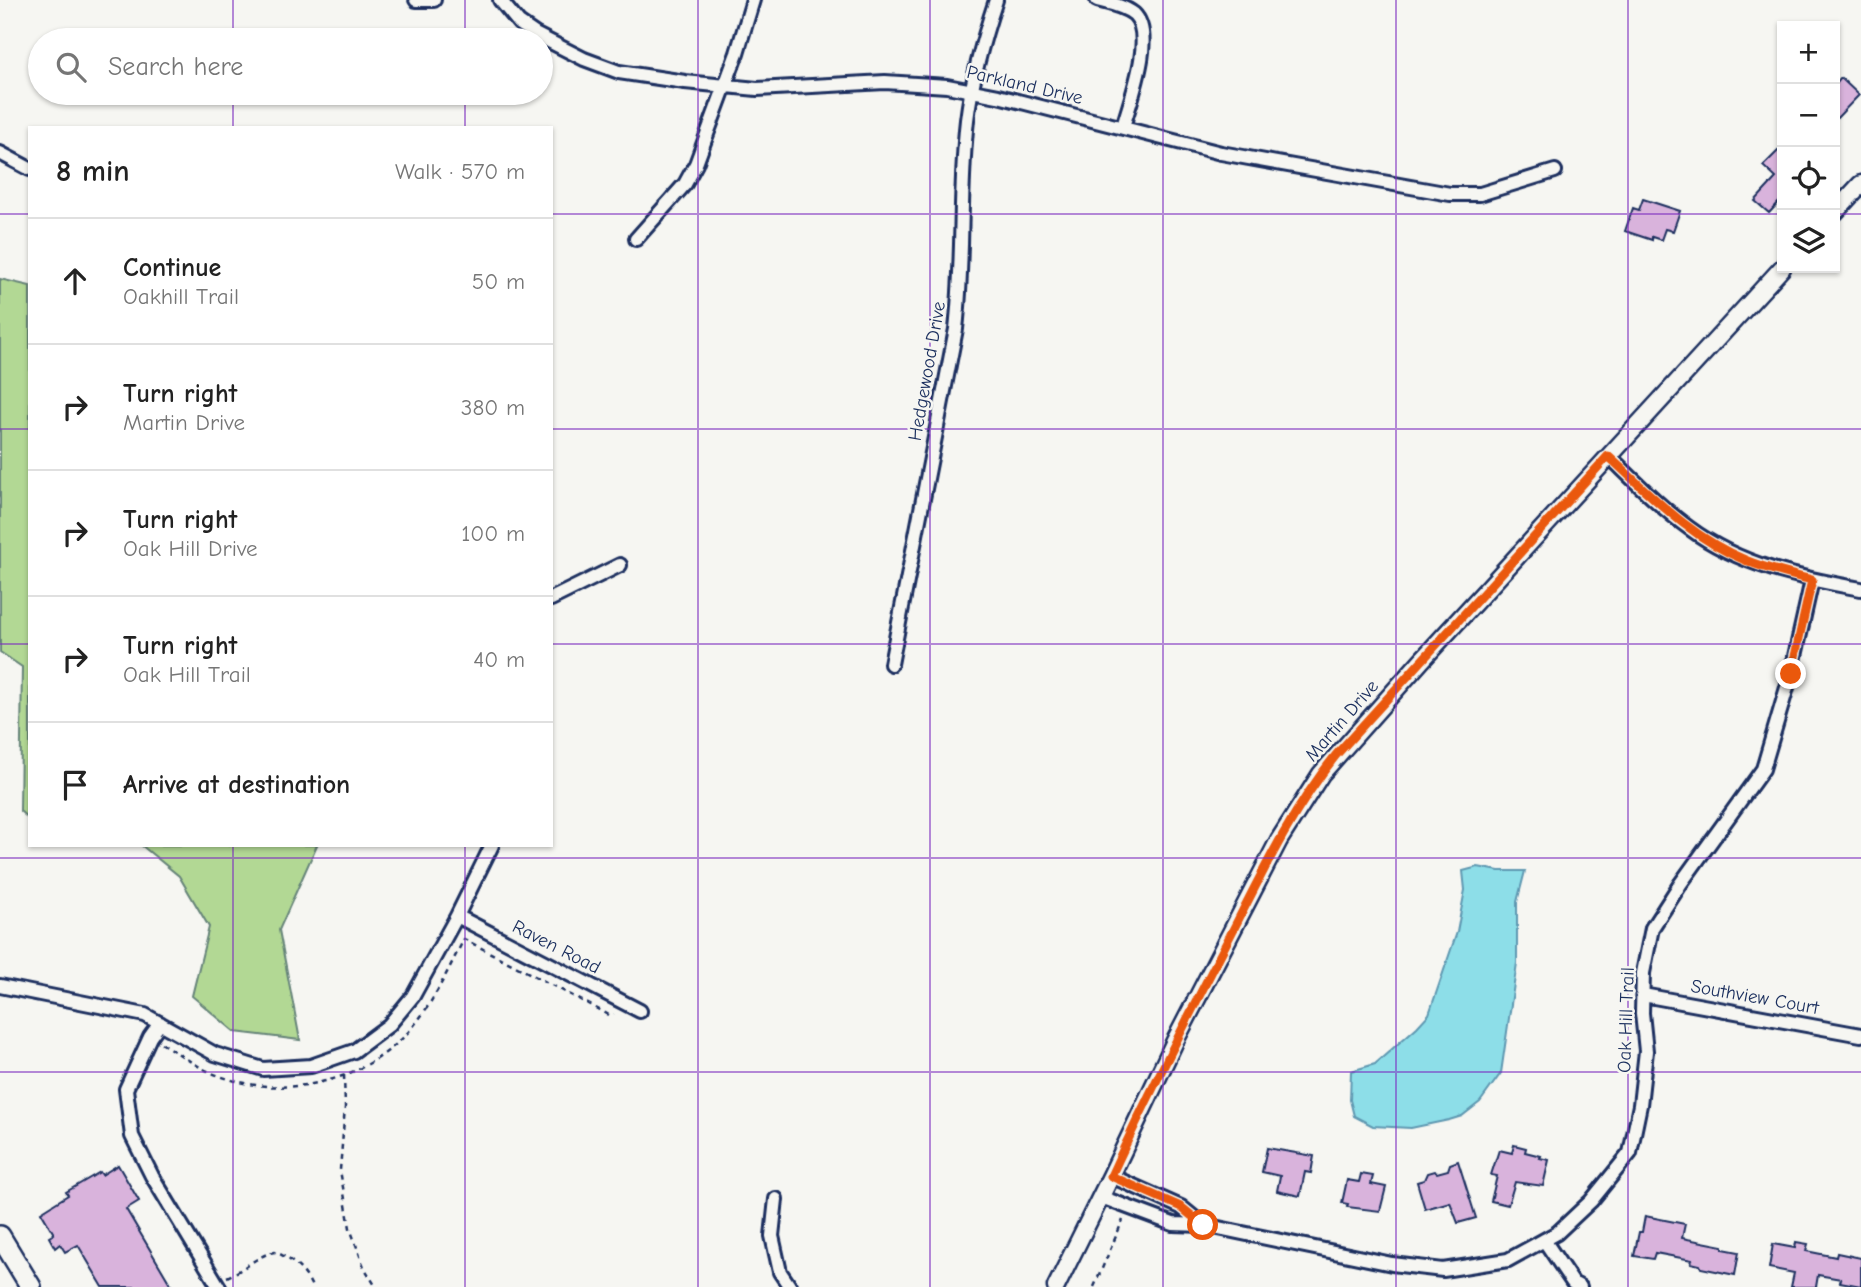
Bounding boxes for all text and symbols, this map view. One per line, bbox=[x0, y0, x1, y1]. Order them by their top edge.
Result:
map controls bbox=[1777, 21, 1840, 273]
button: + bbox=[1777, 21, 1840, 84]
search box bbox=[28, 28, 553, 105]
icon: search bbox=[52, 48, 90, 86]
text: Search here bbox=[108, 52, 243, 82]
street label: Parkland Drive bbox=[965, 61, 1085, 109]
button: − bbox=[1777, 84, 1840, 147]
button: locate bbox=[1777, 147, 1840, 210]
text: 8 min bbox=[56, 154, 130, 189]
text: Walk · 570 m bbox=[395, 158, 525, 185]
button: layers bbox=[1777, 210, 1840, 273]
text: Continue bbox=[123, 253, 221, 283]
icon: ahead bbox=[56, 262, 94, 300]
text: 50 m bbox=[472, 268, 525, 295]
text: Oakhill Trail bbox=[123, 283, 239, 310]
street label: Hedgewood Drive bbox=[904, 300, 950, 443]
text: Turn right bbox=[123, 379, 237, 409]
icon: right bbox=[56, 388, 94, 426]
text: 380 m bbox=[461, 394, 525, 421]
text: Martin Drive bbox=[123, 409, 245, 436]
text: Turn right bbox=[123, 505, 237, 535]
icon: right bbox=[56, 514, 94, 552]
text: 100 m bbox=[461, 520, 525, 547]
text: Oak Hill Drive bbox=[123, 535, 258, 562]
text: Turn right bbox=[123, 631, 237, 661]
icon: right bbox=[56, 640, 94, 678]
text: 40 m bbox=[473, 646, 525, 673]
route end bbox=[1775, 658, 1806, 689]
text: Oak Hill Trail bbox=[123, 661, 251, 688]
street label: Martin Drive bbox=[1300, 675, 1383, 766]
icon: arrive bbox=[56, 766, 94, 804]
text: Arrive at destination bbox=[123, 770, 350, 800]
street label: Raven Road bbox=[509, 915, 604, 978]
street label: Oak Hill Trail bbox=[1613, 967, 1639, 1073]
street label: Southview Court bbox=[1689, 975, 1821, 1019]
route start bbox=[1187, 1209, 1218, 1240]

